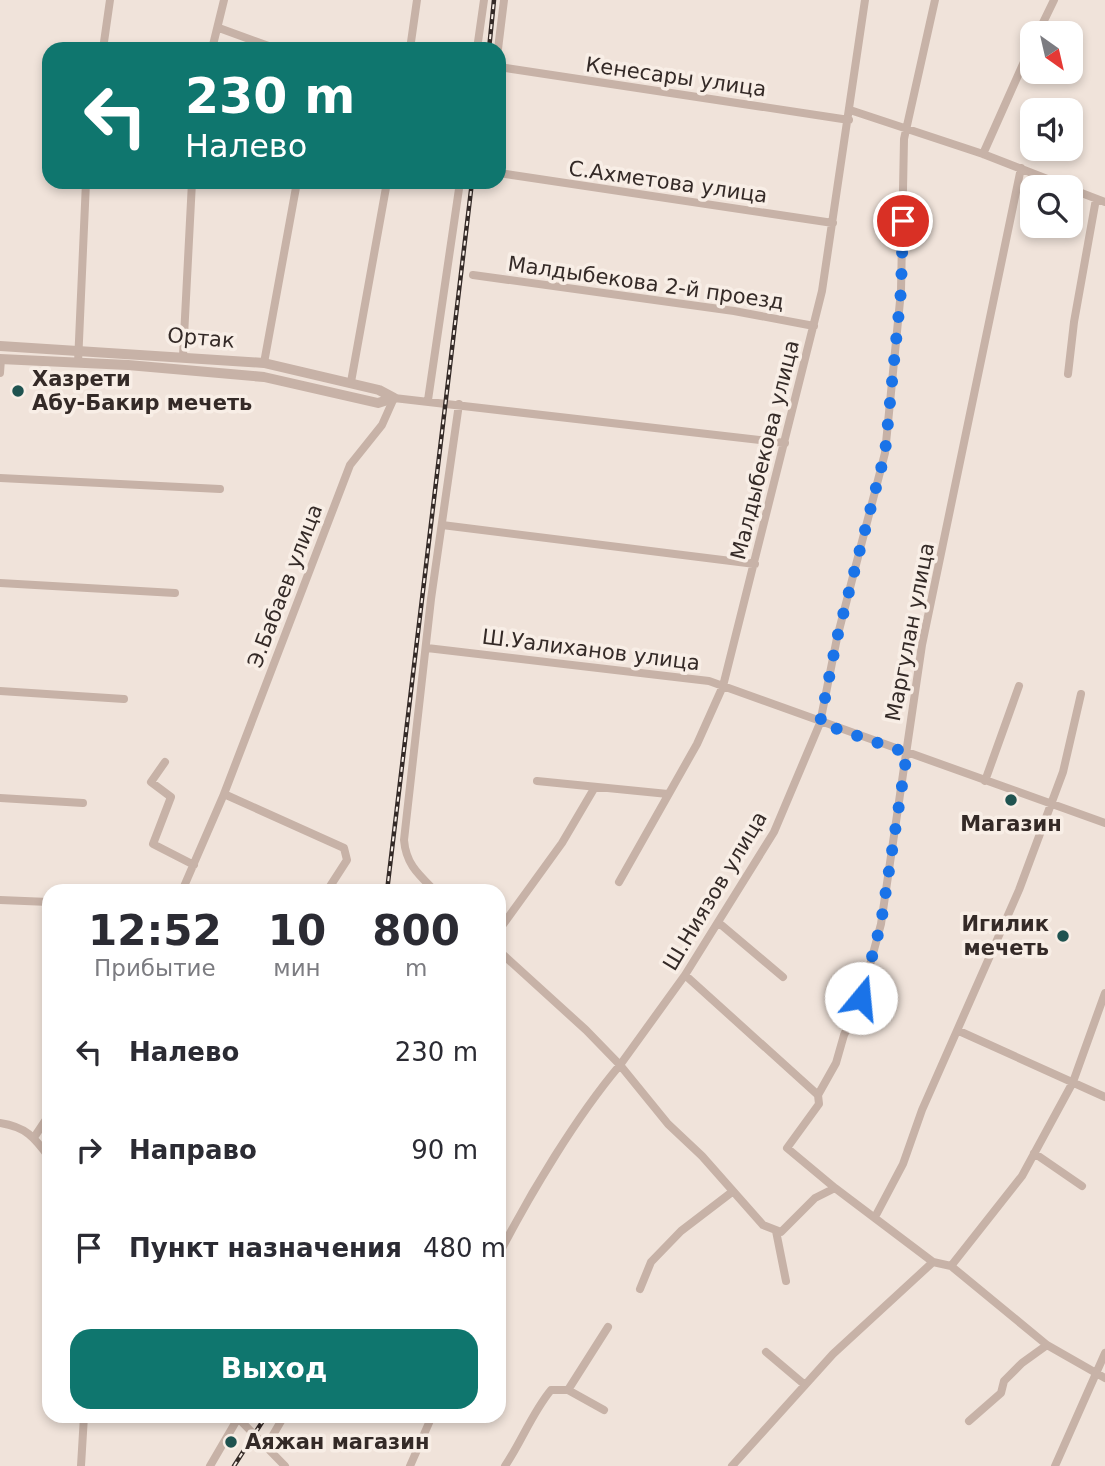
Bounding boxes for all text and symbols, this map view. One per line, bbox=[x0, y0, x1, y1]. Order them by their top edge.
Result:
north arrow bbox=[1020, 21, 1083, 84]
map controls bbox=[1020, 21, 1083, 238]
street label: Кенесары улица bbox=[584, 52, 768, 102]
text: 230 m bbox=[185, 68, 355, 125]
icon: left bbox=[70, 70, 161, 161]
button: sound bbox=[1020, 98, 1083, 161]
text: Налево bbox=[185, 127, 307, 165]
street label: С.Ахметова улица bbox=[567, 156, 769, 208]
button: search bbox=[1020, 175, 1083, 238]
pin bbox=[873, 191, 933, 251]
icon: arrive bbox=[884, 202, 922, 240]
street label: Малдыбекова 2-й проезд bbox=[506, 252, 786, 314]
street label: Ортак bbox=[166, 323, 236, 353]
street label: Малдыбекова улица bbox=[726, 338, 804, 562]
place label: Хазрети Абу-Бакир мечеть bbox=[32, 367, 252, 415]
marker: Хазрети Абу-Бакир мечеть bbox=[10, 383, 26, 399]
street label: Э.Бабаев улица bbox=[243, 501, 327, 671]
street label: Маргулан улица bbox=[881, 541, 939, 723]
street label: Ш.Уалиханов улица bbox=[481, 625, 701, 675]
marker: Магазин bbox=[1003, 792, 1019, 808]
street label: Ш.Ниязов улица bbox=[658, 807, 772, 975]
place label: Магазин bbox=[960, 812, 1062, 836]
text: 12:52 bbox=[88, 906, 222, 955]
text: 10 bbox=[268, 906, 326, 955]
text: 800 bbox=[372, 906, 460, 955]
place label: Игилик мечеть bbox=[961, 912, 1049, 960]
marker: Игилик мечеть bbox=[1055, 928, 1071, 944]
text: Прибытие bbox=[94, 955, 216, 981]
text: мин bbox=[273, 955, 321, 981]
text: m bbox=[405, 955, 427, 981]
position arrow bbox=[824, 961, 898, 1035]
icon: left bbox=[70, 1033, 108, 1071]
text: Налево bbox=[129, 1037, 239, 1067]
text: 230 m bbox=[395, 1037, 478, 1067]
icon: right bbox=[70, 1131, 108, 1169]
text: Направо bbox=[129, 1135, 257, 1165]
text: 90 m bbox=[411, 1135, 478, 1165]
icon: arrive bbox=[70, 1229, 108, 1267]
text: Пункт назначения bbox=[129, 1233, 402, 1263]
text: 480 m bbox=[423, 1233, 506, 1263]
button: Выход bbox=[70, 1329, 478, 1409]
place label: Аяжан магазин bbox=[245, 1430, 430, 1454]
marker: Аяжан магазин bbox=[223, 1434, 239, 1450]

